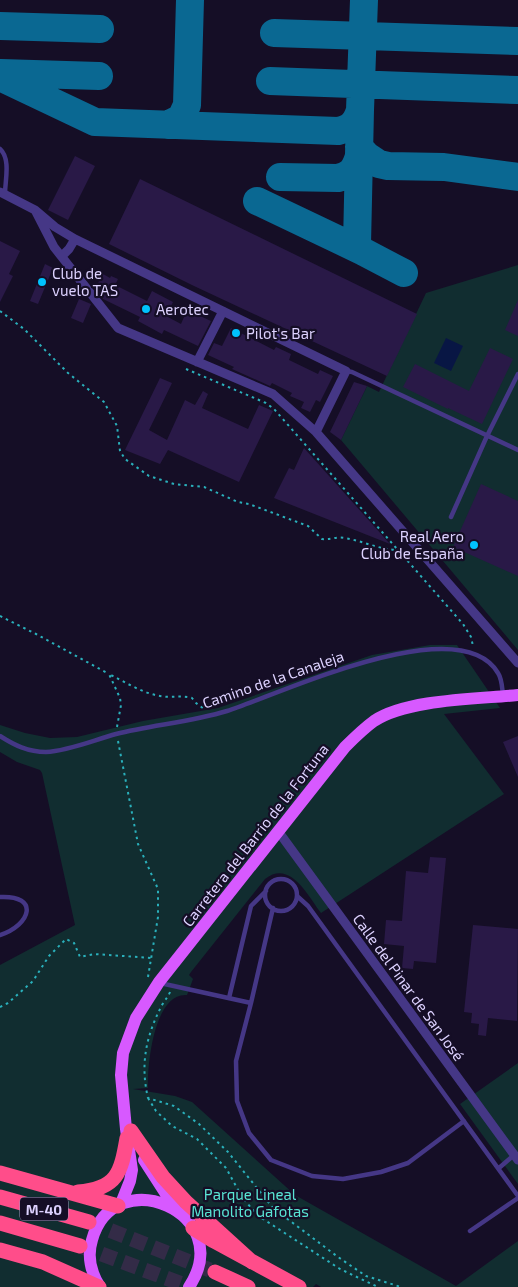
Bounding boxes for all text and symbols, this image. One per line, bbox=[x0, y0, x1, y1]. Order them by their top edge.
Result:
place label: Club de vuelo TAS bbox=[52, 264, 118, 299]
marker: Club de vuelo TAS bbox=[36, 276, 48, 288]
place label: Aerotec bbox=[156, 300, 209, 318]
marker: Aerotec bbox=[140, 303, 152, 315]
place label: Pilot's Bar bbox=[246, 324, 315, 342]
marker: Pilot's Bar bbox=[230, 327, 242, 339]
place label: Real Aero Club de España bbox=[361, 527, 464, 562]
marker: Real Aero Club de España bbox=[468, 539, 480, 551]
street label: Camino de la Canaleja bbox=[200, 646, 346, 713]
street label: Carretera del Barrio de la Fortuna bbox=[178, 740, 332, 930]
street label: Calle del Pinar de San José bbox=[350, 910, 468, 1064]
park label: Parque Lineal Manolito Gafotas bbox=[191, 1185, 309, 1220]
road number: M-40 bbox=[20, 1198, 68, 1220]

